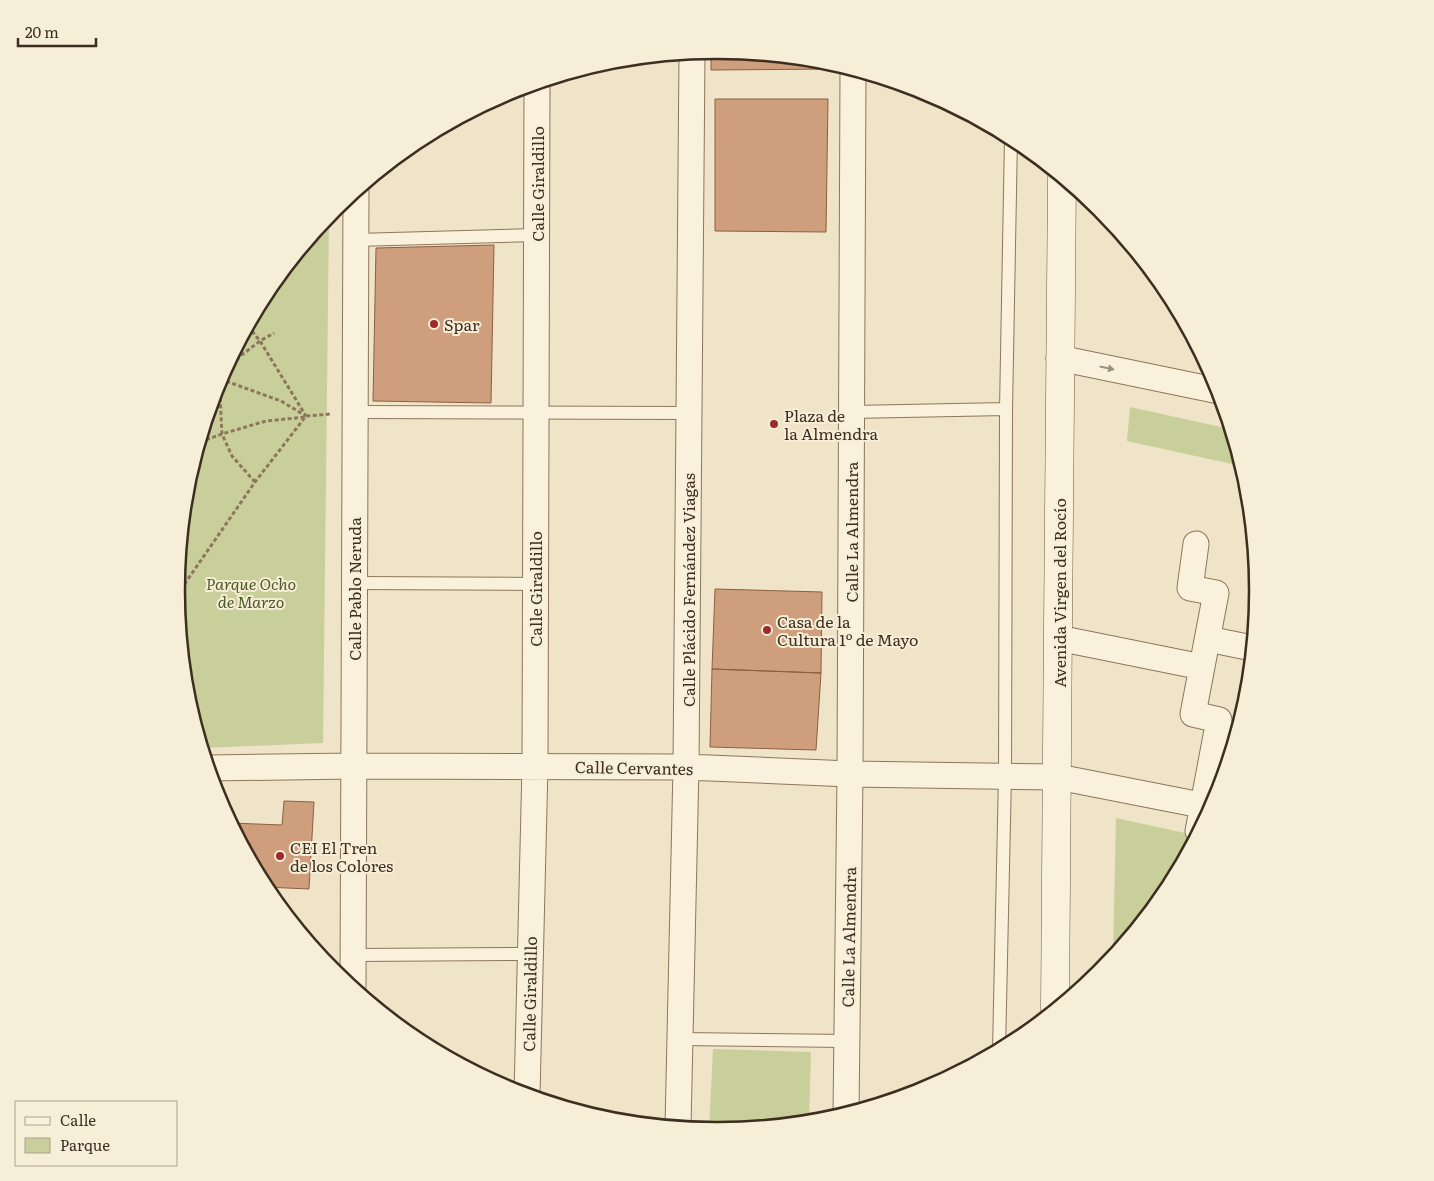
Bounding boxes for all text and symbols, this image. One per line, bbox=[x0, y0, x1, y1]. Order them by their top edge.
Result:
scale bar bbox=[18, 15, 95, 47]
text: 20 m bbox=[25, 20, 59, 43]
street label: Calle Giraldillo bbox=[525, 126, 549, 242]
place label: Spar bbox=[444, 312, 480, 336]
marker: Spar bbox=[428, 318, 440, 330]
one-way arrow bbox=[1100, 364, 1115, 372]
place label: Plaza de la Almendra bbox=[784, 403, 879, 445]
marker: Plaza de la Almendra bbox=[768, 418, 780, 430]
street label: Calle La Almendra bbox=[839, 461, 863, 602]
street label: Calle Plácido Fernández Viagas bbox=[676, 473, 700, 707]
street label: Avenida Virgen del Rocío bbox=[1047, 498, 1071, 688]
street label: Calle Pablo Neruda bbox=[342, 517, 366, 661]
street label: Calle Giraldillo bbox=[523, 531, 547, 647]
park label: Parque Ocho de Marzo bbox=[206, 571, 296, 613]
place label: Casa de la Cultura 1º de Mayo bbox=[777, 609, 918, 651]
marker: Casa de la Cultura 1º de Mayo bbox=[761, 624, 773, 636]
street label: Calle Cervantes bbox=[575, 754, 693, 780]
place label: CEI El Tren de los Colores bbox=[290, 835, 393, 877]
marker: CEI El Tren de los Colores bbox=[274, 850, 286, 862]
street label: Calle La Almendra bbox=[835, 866, 861, 1008]
street label: Calle Giraldillo bbox=[516, 936, 542, 1052]
legend bbox=[15, 1101, 178, 1166]
text: Calle bbox=[60, 1108, 96, 1131]
text: Parque bbox=[60, 1133, 110, 1156]

